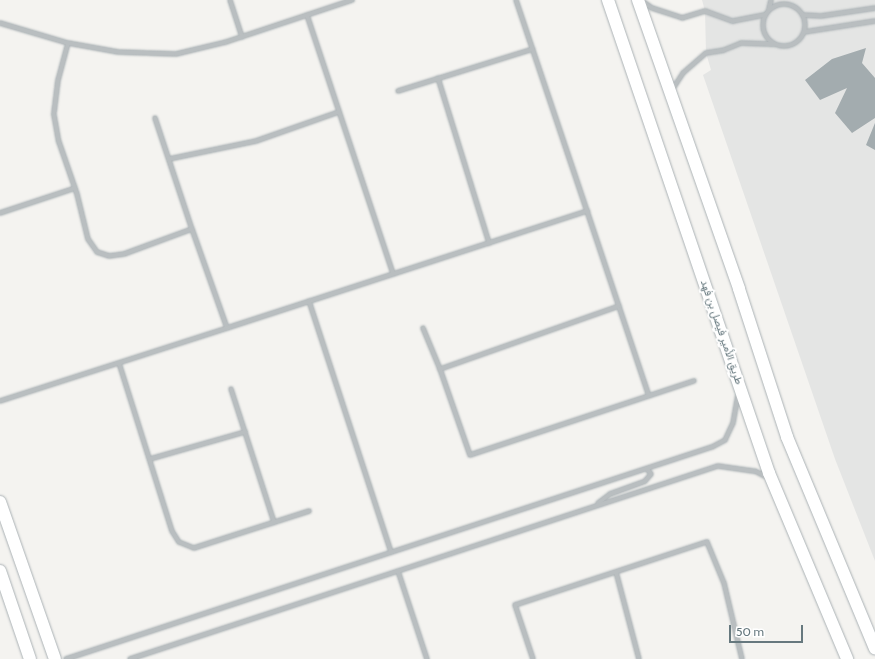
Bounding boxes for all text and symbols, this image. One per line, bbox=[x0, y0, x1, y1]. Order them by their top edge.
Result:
street label: طريق الأمير فيصل بن فهد bbox=[698, 278, 746, 386]
scale bar bbox=[731, 617, 805, 643]
text: 50 m bbox=[736, 624, 764, 639]

